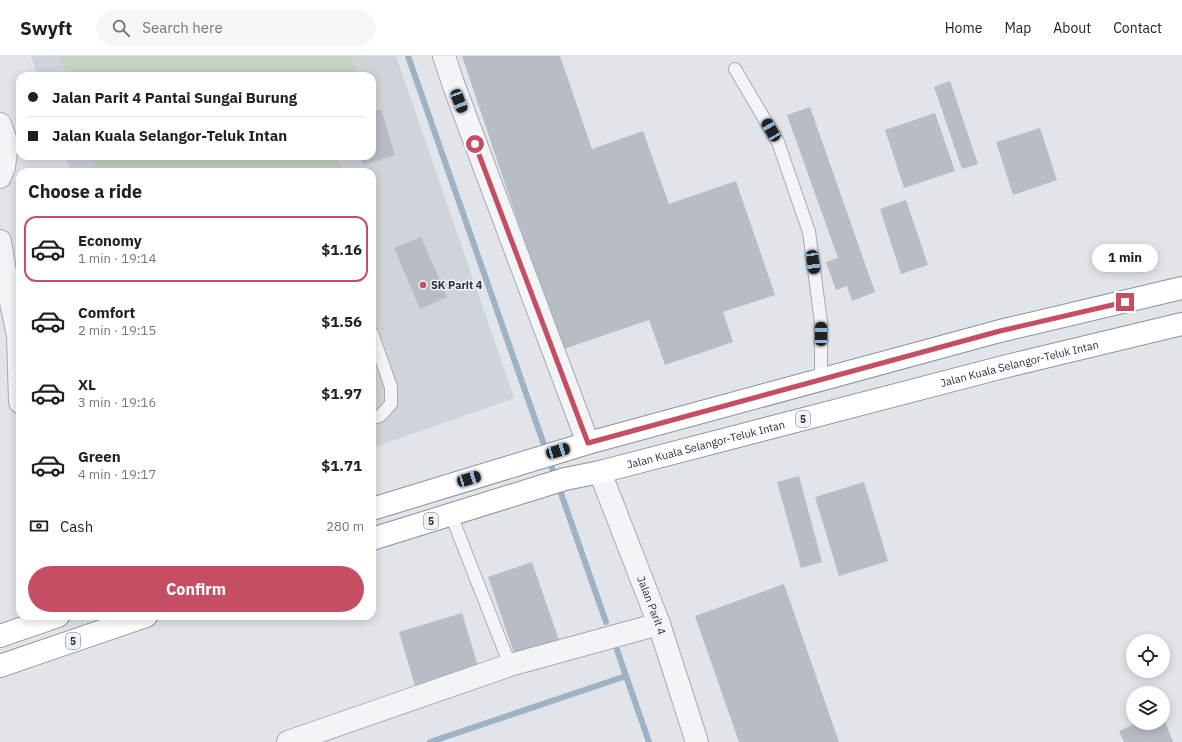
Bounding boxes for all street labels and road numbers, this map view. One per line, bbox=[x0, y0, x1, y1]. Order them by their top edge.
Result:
street label: Jalan Kuala Selangor-Teluk Intan bbox=[939, 337, 1100, 390]
road number: 5 bbox=[796, 411, 810, 427]
street label: Jalan Kuala Selangor-Teluk Intan bbox=[625, 417, 786, 472]
road number: 5 bbox=[424, 513, 438, 529]
street label: Jalan Parit 4 bbox=[634, 574, 669, 637]
road number: 5 bbox=[66, 633, 80, 649]

